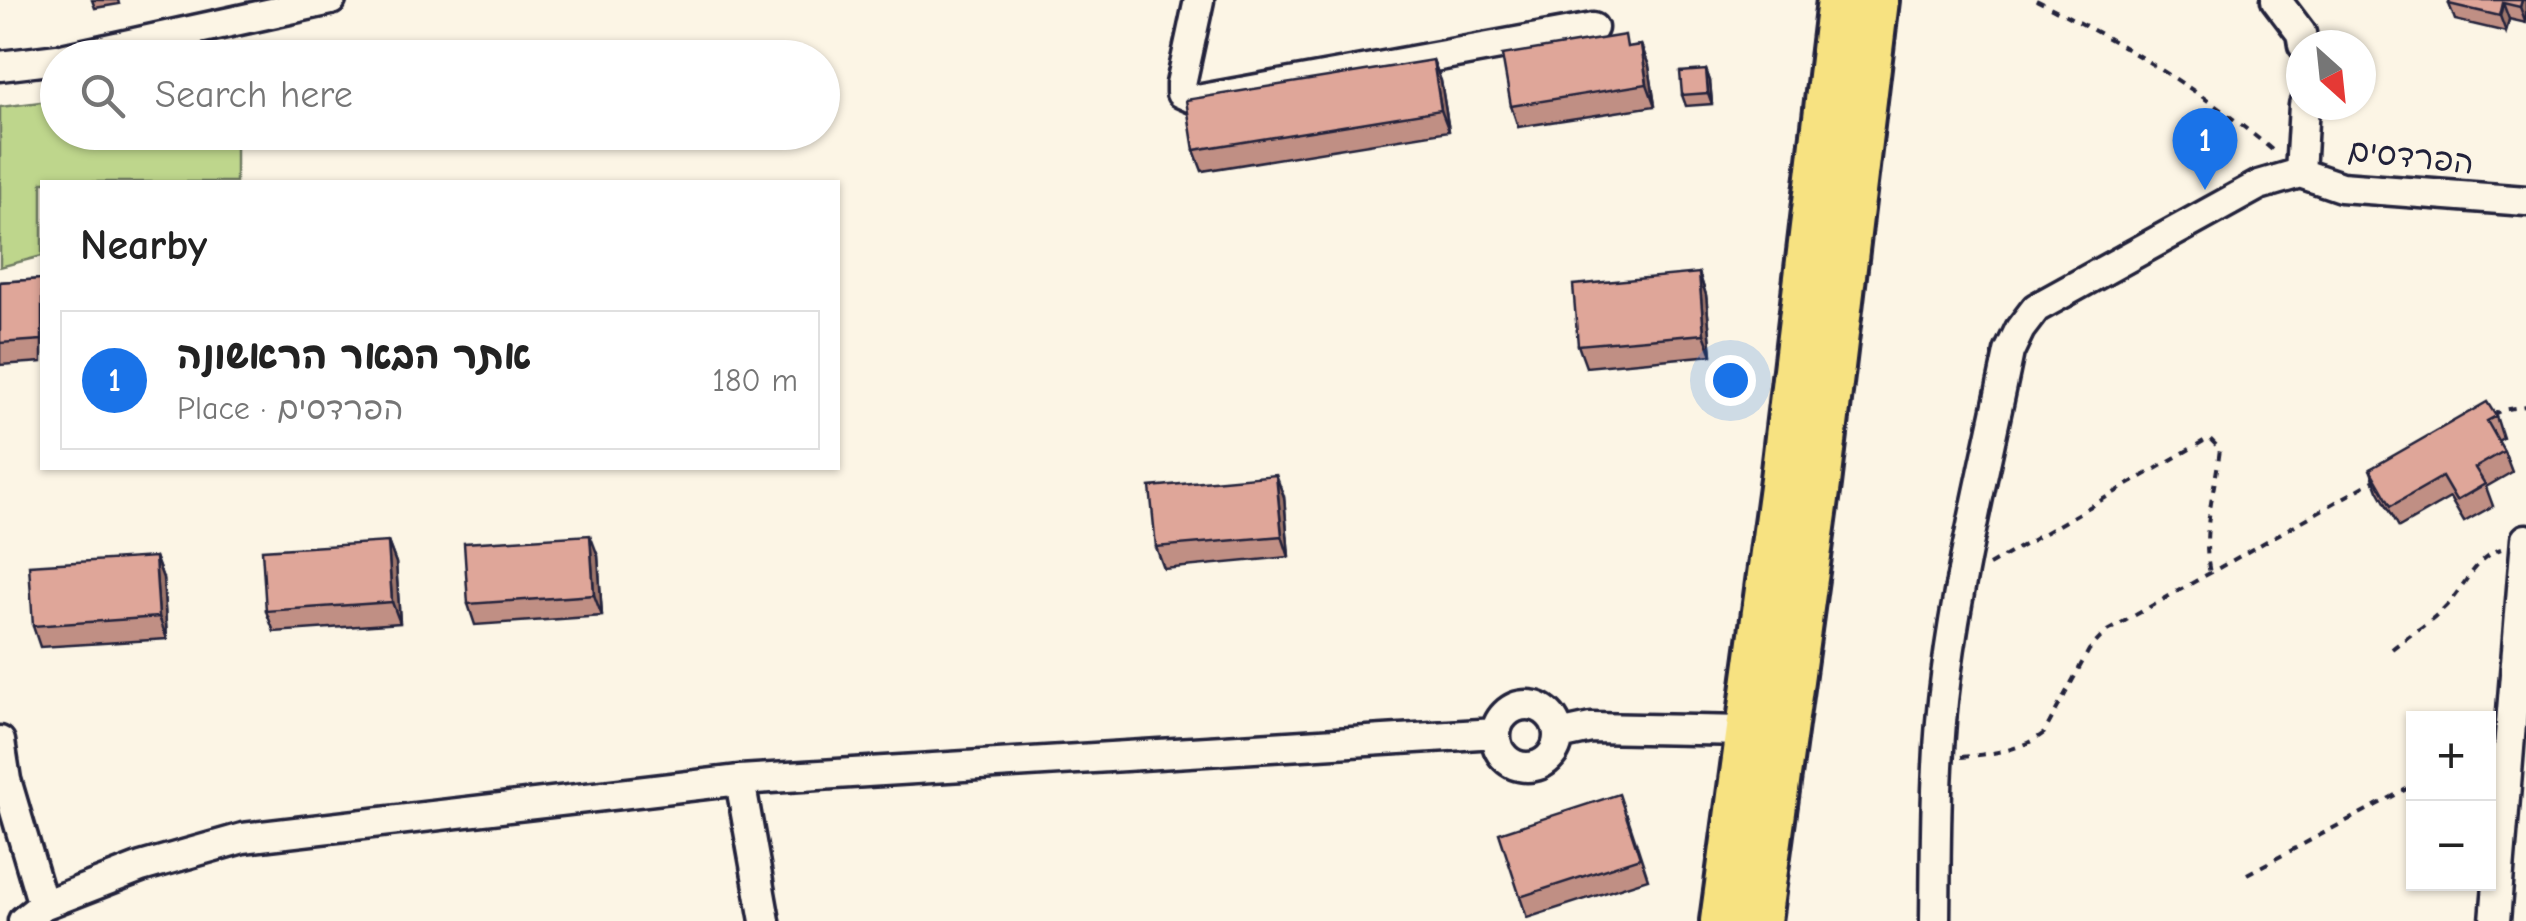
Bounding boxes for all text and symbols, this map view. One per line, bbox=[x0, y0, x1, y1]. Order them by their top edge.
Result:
north arrow bbox=[2286, 30, 2376, 120]
search box bbox=[40, 40, 840, 150]
icon: search bbox=[75, 68, 130, 123]
text: Search here bbox=[155, 73, 353, 117]
pin: 1 bbox=[2172, 108, 2238, 190]
street label: הפרדסים bbox=[2346, 131, 2476, 182]
text: Nearby bbox=[80, 221, 207, 270]
text: אתר הבאר הראשונה bbox=[177, 334, 531, 378]
your location bbox=[1705, 355, 1756, 406]
text: 1 bbox=[108, 362, 121, 399]
text: 180 m bbox=[712, 362, 798, 399]
text: Place · הפרדסים bbox=[177, 390, 404, 427]
map controls bbox=[2406, 711, 2496, 891]
button: + bbox=[2406, 711, 2496, 801]
button: − bbox=[2406, 801, 2496, 891]

